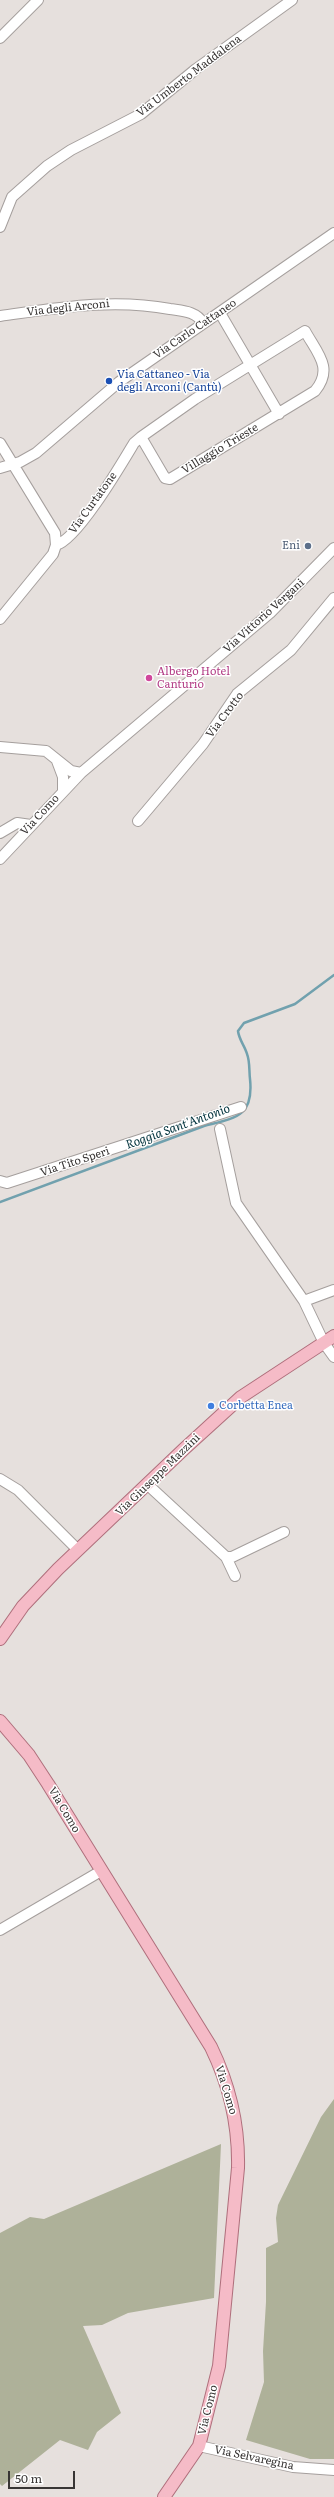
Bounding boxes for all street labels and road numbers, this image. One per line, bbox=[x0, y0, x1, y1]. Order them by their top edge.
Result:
street label: Via Umberto Maddalena bbox=[134, 32, 244, 120]
street label: Via Carlo Cattaneo bbox=[151, 296, 239, 362]
street label: Via degli Arconi bbox=[26, 297, 110, 319]
street label: Villaggio Trieste bbox=[179, 421, 261, 477]
street label: Via Curtatone bbox=[66, 470, 120, 536]
street label: Via Vittorio Vergani bbox=[221, 576, 307, 656]
street label: Via Crotto bbox=[203, 689, 247, 741]
street label: Via Como bbox=[18, 792, 62, 838]
street label: Via Tito Speri bbox=[39, 1145, 111, 1179]
street label: Via Giuseppe Mazzini bbox=[113, 1431, 203, 1519]
street label: Via Como bbox=[45, 1785, 83, 1835]
street label: Via Como bbox=[212, 2064, 240, 2116]
street label: Via Como bbox=[195, 2384, 221, 2436]
street label: Via Selvaregina bbox=[213, 2443, 295, 2473]

